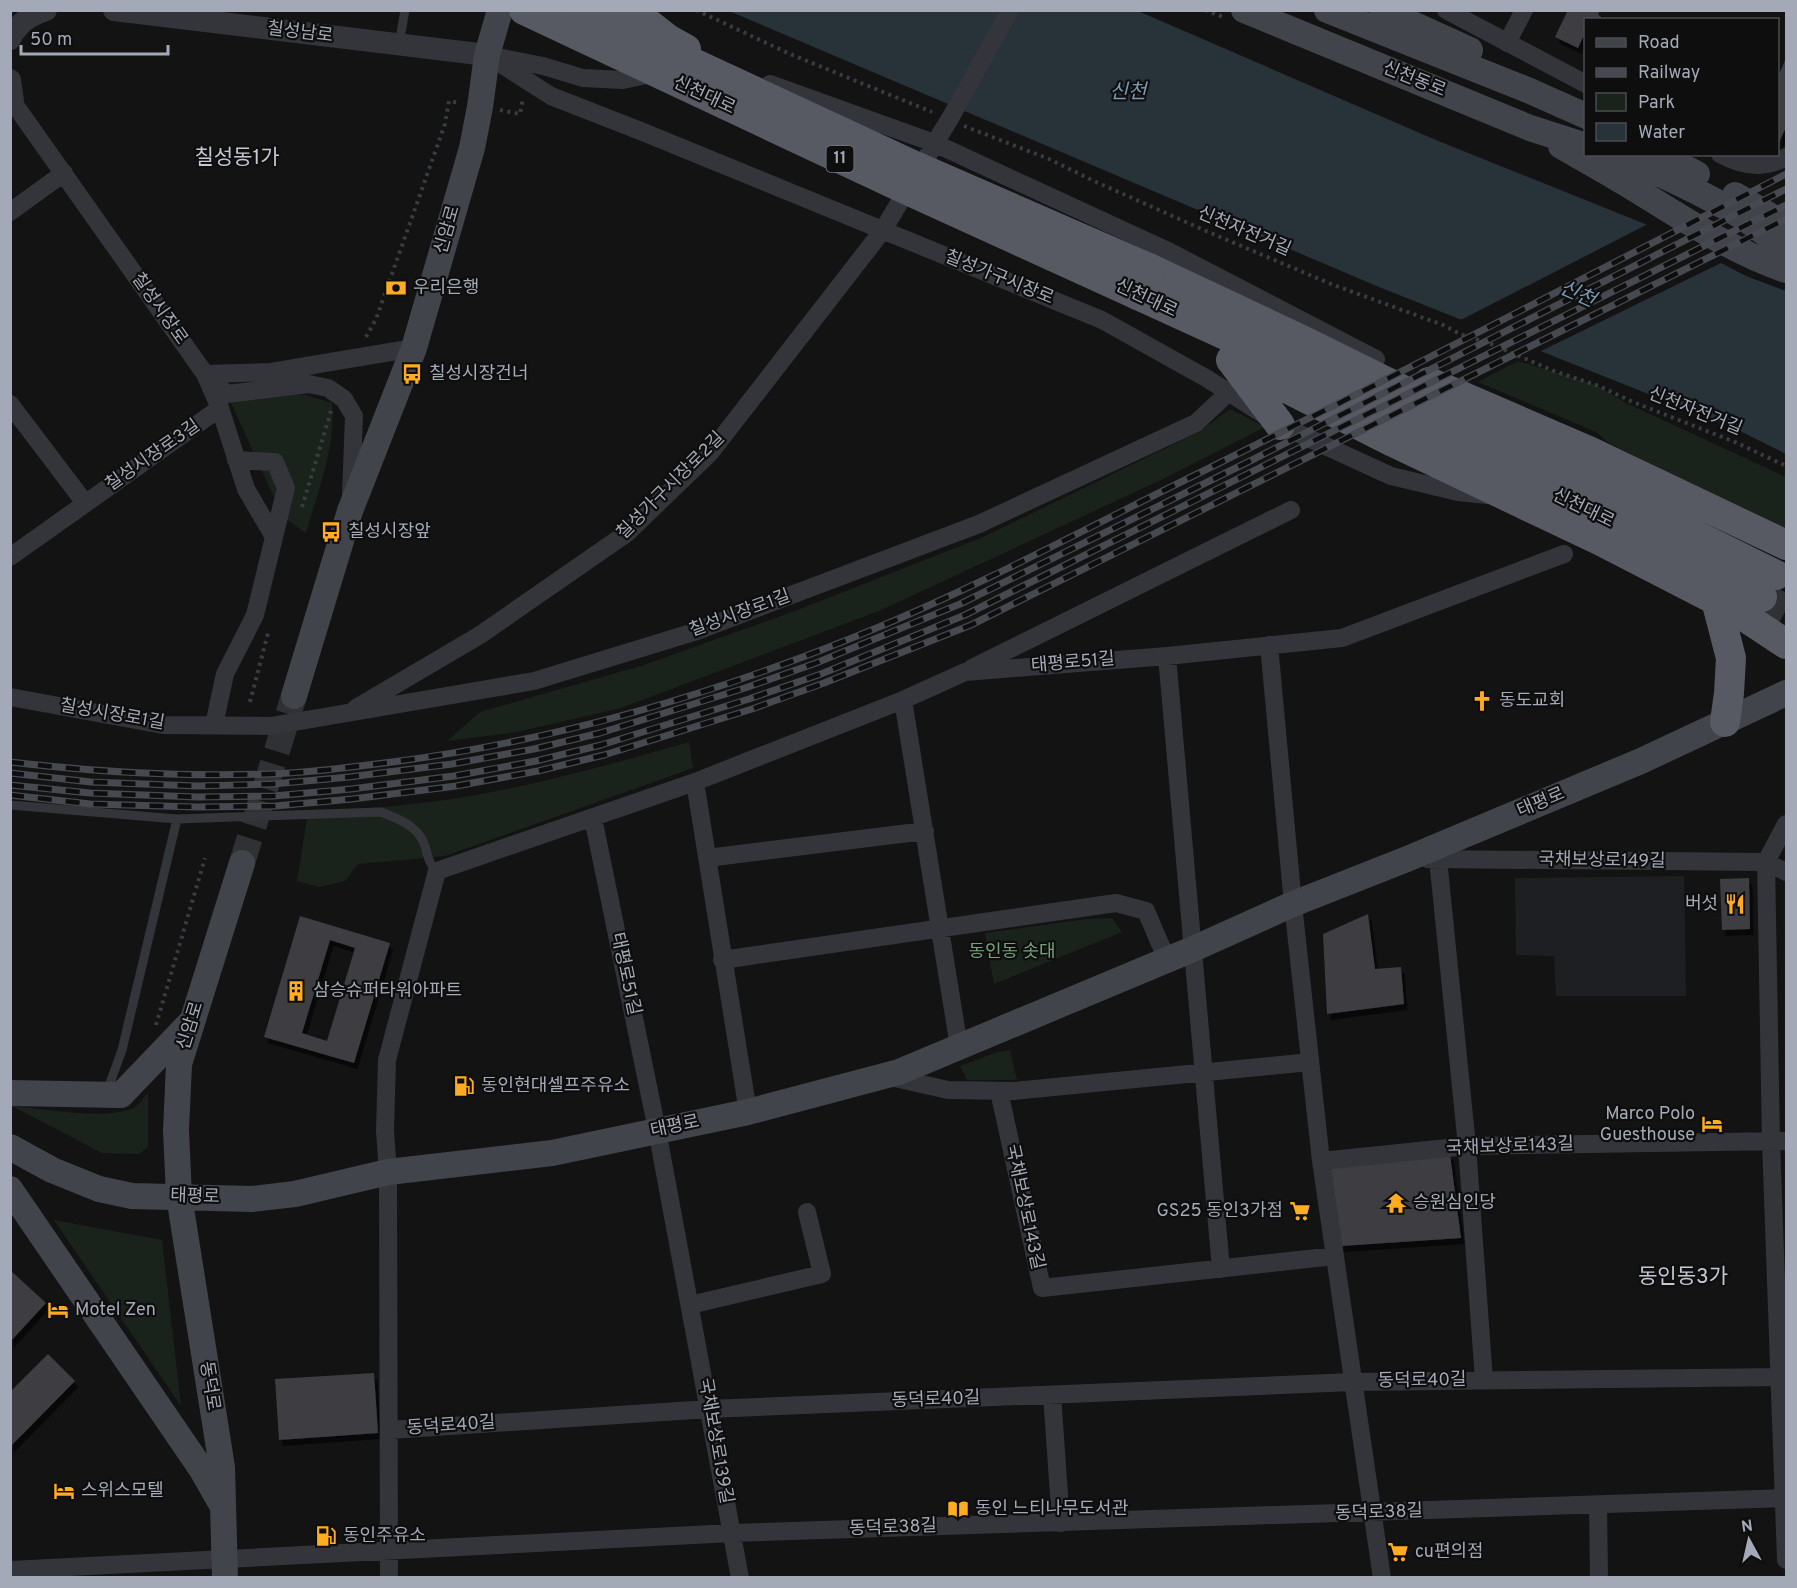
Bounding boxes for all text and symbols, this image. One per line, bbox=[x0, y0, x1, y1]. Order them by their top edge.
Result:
scale bar bbox=[21, 18, 168, 56]
street label: 칠성남로 bbox=[266, 18, 334, 48]
legend bbox=[1584, 18, 1779, 156]
text: 50 m bbox=[30, 29, 72, 52]
text: Road bbox=[1638, 32, 1680, 55]
street label: 신천동로 bbox=[1379, 57, 1449, 103]
text: Railway bbox=[1638, 62, 1700, 85]
street label: 신천대로 bbox=[669, 72, 739, 120]
water label: 신천 bbox=[1110, 80, 1149, 106]
text: Park bbox=[1638, 92, 1675, 115]
text: Water bbox=[1638, 122, 1685, 145]
district label: 칠성동1가 bbox=[194, 145, 280, 172]
road number: 11 bbox=[826, 146, 854, 172]
street label: 신천자전거길 bbox=[1194, 202, 1294, 262]
street label: 신암로 bbox=[430, 203, 466, 257]
street label: 칠성가구시장로 bbox=[941, 246, 1057, 310]
street label: 칠성시장로 bbox=[126, 268, 192, 350]
street label: 신천대로 bbox=[1111, 275, 1181, 323]
bank icon: 우리은행 bbox=[384, 276, 408, 300]
water label: 신천 bbox=[1555, 276, 1601, 315]
place label: 우리은행 bbox=[413, 277, 479, 300]
bus stop icon: 칠성시장건너 bbox=[400, 362, 424, 386]
place label: 칠성시장건너 bbox=[429, 363, 528, 386]
street label: 신천자전거길 bbox=[1645, 383, 1745, 441]
street label: 칠성시장로3길 bbox=[101, 415, 205, 497]
street label: 칠성가구시장로2길 bbox=[612, 427, 730, 545]
street label: 신천대로 bbox=[1548, 484, 1618, 534]
bus stop icon: 칠성시장앞 bbox=[319, 520, 343, 544]
place label: 칠성시장앞 bbox=[348, 521, 431, 544]
street label: 칠성시장로1길 bbox=[686, 585, 794, 643]
street label: 태평로51길 bbox=[1030, 648, 1116, 678]
church icon: 동도교회 bbox=[1470, 689, 1494, 713]
place label: 동도교회 bbox=[1499, 690, 1565, 713]
street label: 칠성시장로1길 bbox=[58, 694, 166, 736]
street label: 태평로 bbox=[1514, 783, 1568, 823]
street label: 국채보상로149길 bbox=[1538, 848, 1666, 874]
restaurant icon: 버섯 bbox=[1723, 892, 1747, 916]
place label: 버섯 bbox=[1685, 893, 1718, 916]
street label: 태평로51길 bbox=[605, 930, 645, 1018]
park label: 동인동 솟대 bbox=[968, 941, 1056, 964]
building icon: 삼승슈퍼타워아파트 bbox=[284, 979, 308, 1003]
place label: 삼승슈퍼타워아파트 bbox=[313, 980, 462, 1003]
street label: 신암로 bbox=[173, 999, 209, 1053]
fuel station icon: 동인현대셀프주유소 bbox=[452, 1074, 476, 1098]
place label: 동인현대셀프주유소 bbox=[481, 1075, 630, 1098]
place label: Marco Polo Guesthouse bbox=[1600, 1103, 1695, 1147]
street label: 태평로 bbox=[648, 1111, 702, 1143]
hotel icon: Marco Polo Guesthouse bbox=[1700, 1112, 1724, 1136]
street label: 국채보상로143길 bbox=[1446, 1133, 1574, 1161]
street label: 국채보상로143길 bbox=[999, 1142, 1049, 1272]
street label: 태평로 bbox=[170, 1185, 220, 1209]
temple icon: 승원심인당 bbox=[1384, 1191, 1408, 1215]
place label: 승원심인당 bbox=[1413, 1192, 1496, 1215]
supermarket icon: GS25 동인3가점 bbox=[1288, 1199, 1312, 1223]
place label: GS25 동인3가점 bbox=[1157, 1200, 1283, 1223]
district label: 동인동3가 bbox=[1638, 1264, 1728, 1291]
hotel icon: Motel Zen bbox=[46, 1298, 70, 1322]
place label: Motel Zen bbox=[75, 1299, 156, 1322]
street label: 동덕로 bbox=[194, 1360, 224, 1412]
street label: 동덕로40길 bbox=[1377, 1369, 1467, 1393]
street label: 국채보상로139길 bbox=[693, 1376, 737, 1506]
street label: 동덕로40길 bbox=[891, 1387, 981, 1413]
street label: 동덕로40길 bbox=[406, 1411, 496, 1441]
hotel icon: 스위스모텔 bbox=[52, 1479, 76, 1503]
place label: 스위스모텔 bbox=[81, 1480, 164, 1503]
library icon: 동인 느티나무도서관 bbox=[946, 1497, 970, 1521]
place label: 동인 느티나무도서관 bbox=[975, 1498, 1129, 1521]
street label: 동덕로38길 bbox=[1335, 1500, 1423, 1526]
north arrow bbox=[1719, 1510, 1779, 1570]
street label: 동덕로38길 bbox=[849, 1515, 937, 1541]
text: N bbox=[1740, 1516, 1754, 1538]
fuel station icon: 동인주유소 bbox=[314, 1524, 338, 1548]
place label: 동인주유소 bbox=[343, 1525, 426, 1548]
supermarket icon: cu편의점 bbox=[1386, 1540, 1410, 1564]
place label: cu편의점 bbox=[1415, 1541, 1484, 1564]

